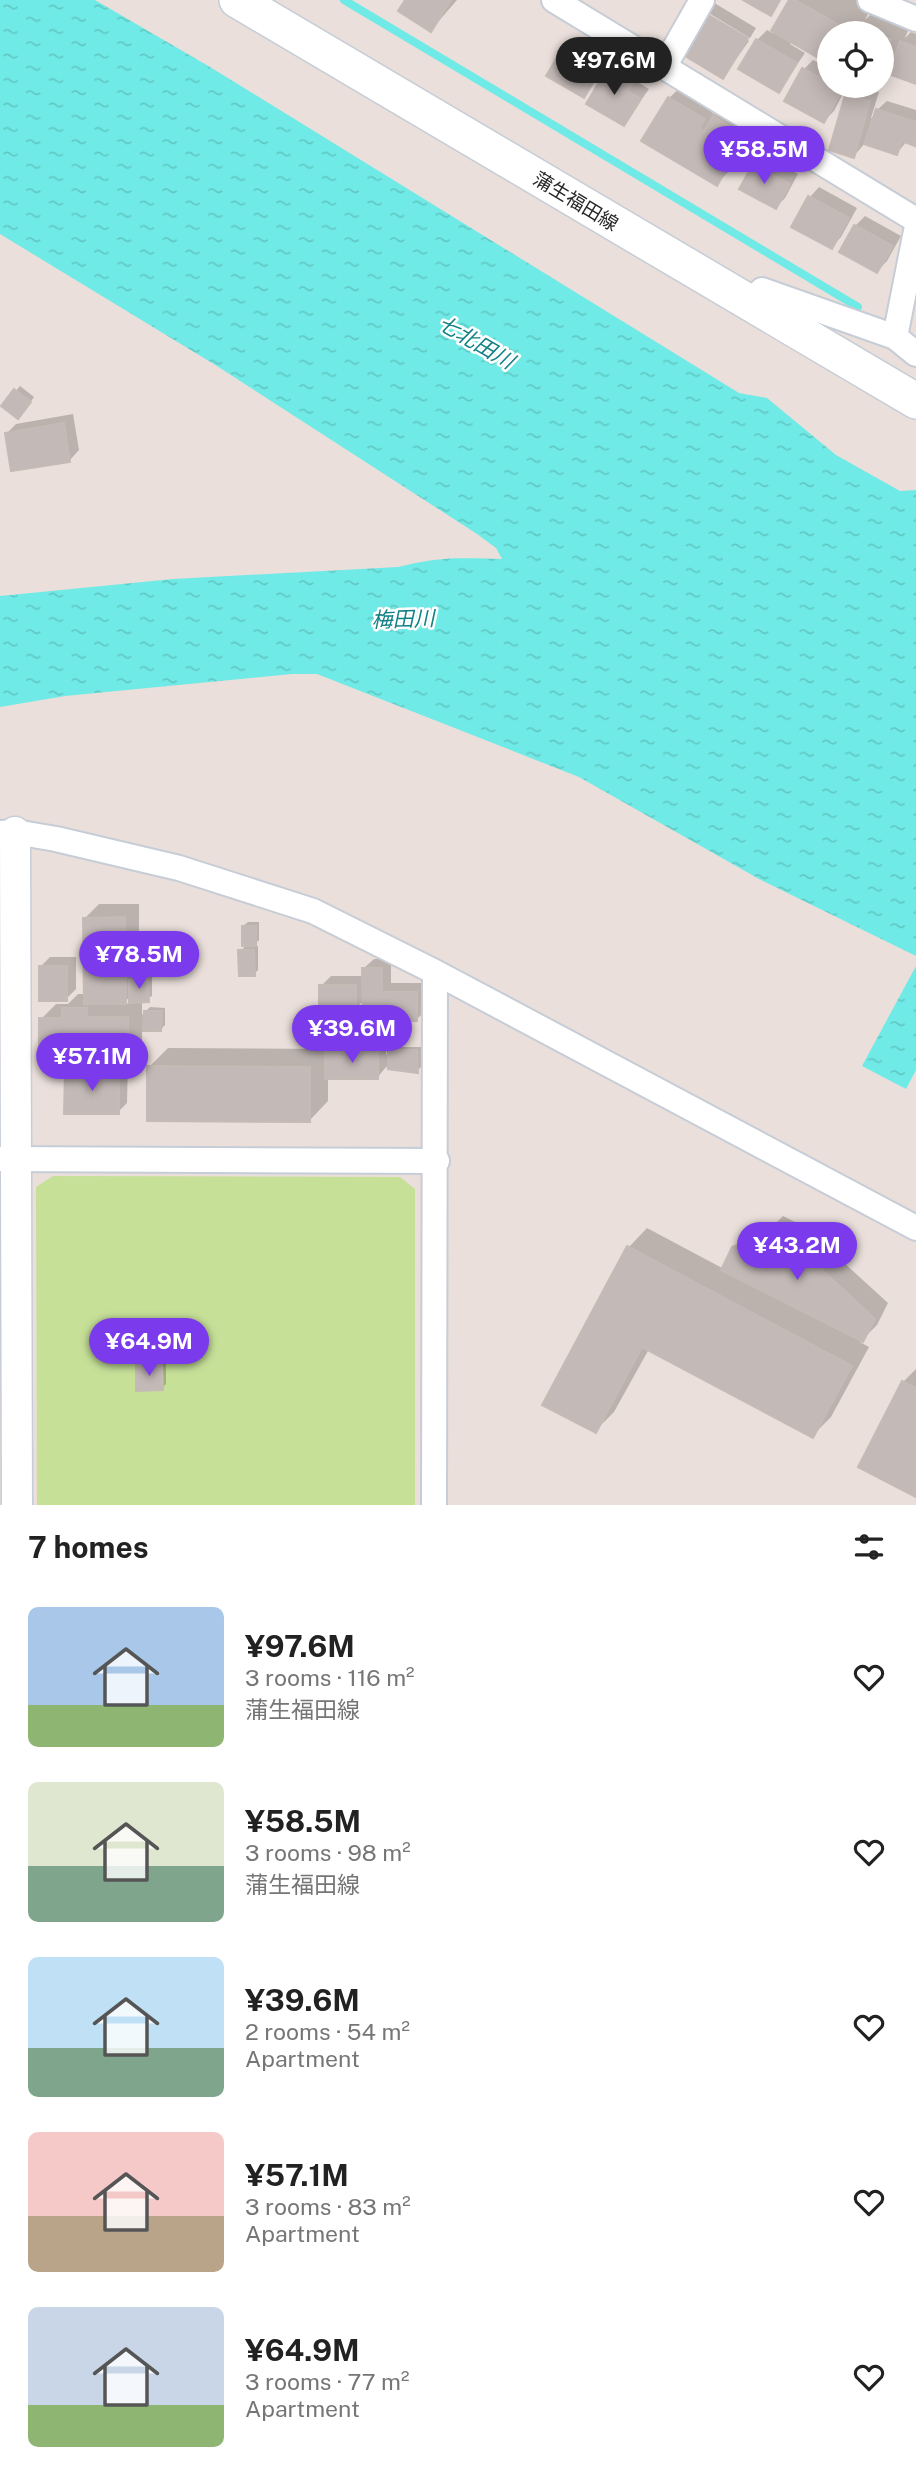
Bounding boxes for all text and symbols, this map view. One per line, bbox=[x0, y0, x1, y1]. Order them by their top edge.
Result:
map controls bbox=[817, 21, 894, 98]
button: locate bbox=[817, 21, 894, 98]
pin: ¥97.6M bbox=[557, 38, 671, 97]
text: ¥97.6M bbox=[572, 46, 656, 73]
pin: ¥58.5M bbox=[707, 127, 821, 186]
text: ¥58.5M bbox=[720, 135, 808, 162]
street label: 蒲生福田線 bbox=[530, 167, 622, 235]
water label: 七北田川 bbox=[433, 310, 520, 375]
water label: 梅田川 bbox=[371, 605, 437, 633]
pin: ¥78.5M bbox=[82, 932, 196, 991]
text: ¥78.5M bbox=[95, 940, 183, 967]
pin: ¥39.6M bbox=[295, 1006, 409, 1065]
text: ¥39.6M bbox=[308, 1014, 396, 1041]
pin: ¥57.1M bbox=[35, 1034, 149, 1093]
text: ¥57.1M bbox=[52, 1042, 132, 1069]
pin: ¥43.2M bbox=[740, 1222, 854, 1282]
text: ¥43.2M bbox=[753, 1231, 841, 1258]
pin: ¥64.9M bbox=[92, 1318, 206, 1378]
text: ¥64.9M bbox=[105, 1327, 193, 1354]
icon: filters bbox=[850, 1528, 888, 1566]
text: 7 homes bbox=[28, 1529, 149, 1565]
text: ¥97.6M bbox=[245, 1628, 355, 1664]
icon: home bbox=[84, 1635, 168, 1719]
icon: heart bbox=[850, 1658, 888, 1696]
text: 3 rooms · 116 m² bbox=[245, 1664, 415, 1691]
text: 蒲生福田線 bbox=[245, 1696, 360, 1723]
text: ¥58.5M bbox=[245, 1803, 361, 1839]
icon: home bbox=[84, 1810, 168, 1894]
icon: heart bbox=[850, 1833, 888, 1871]
text: 3 rooms · 98 m² bbox=[245, 1839, 411, 1866]
text: 蒲生福田線 bbox=[245, 1871, 360, 1898]
text: ¥39.6M bbox=[245, 1982, 360, 2018]
icon: home bbox=[84, 1985, 168, 2069]
icon: heart bbox=[850, 2008, 888, 2046]
text: 2 rooms · 54 m² bbox=[245, 2018, 410, 2045]
text: Apartment bbox=[245, 2045, 360, 2072]
text: ¥57.1M bbox=[245, 2157, 349, 2193]
icon: home bbox=[84, 2160, 168, 2244]
icon: heart bbox=[850, 2183, 888, 2221]
text: 3 rooms · 83 m² bbox=[245, 2193, 411, 2220]
text: Apartment bbox=[245, 2220, 360, 2247]
text: ¥64.9M bbox=[245, 2332, 360, 2368]
icon: home bbox=[84, 2335, 168, 2419]
icon: heart bbox=[850, 2358, 888, 2396]
text: 3 rooms · 77 m² bbox=[245, 2368, 409, 2395]
text: Apartment bbox=[245, 2395, 360, 2422]

